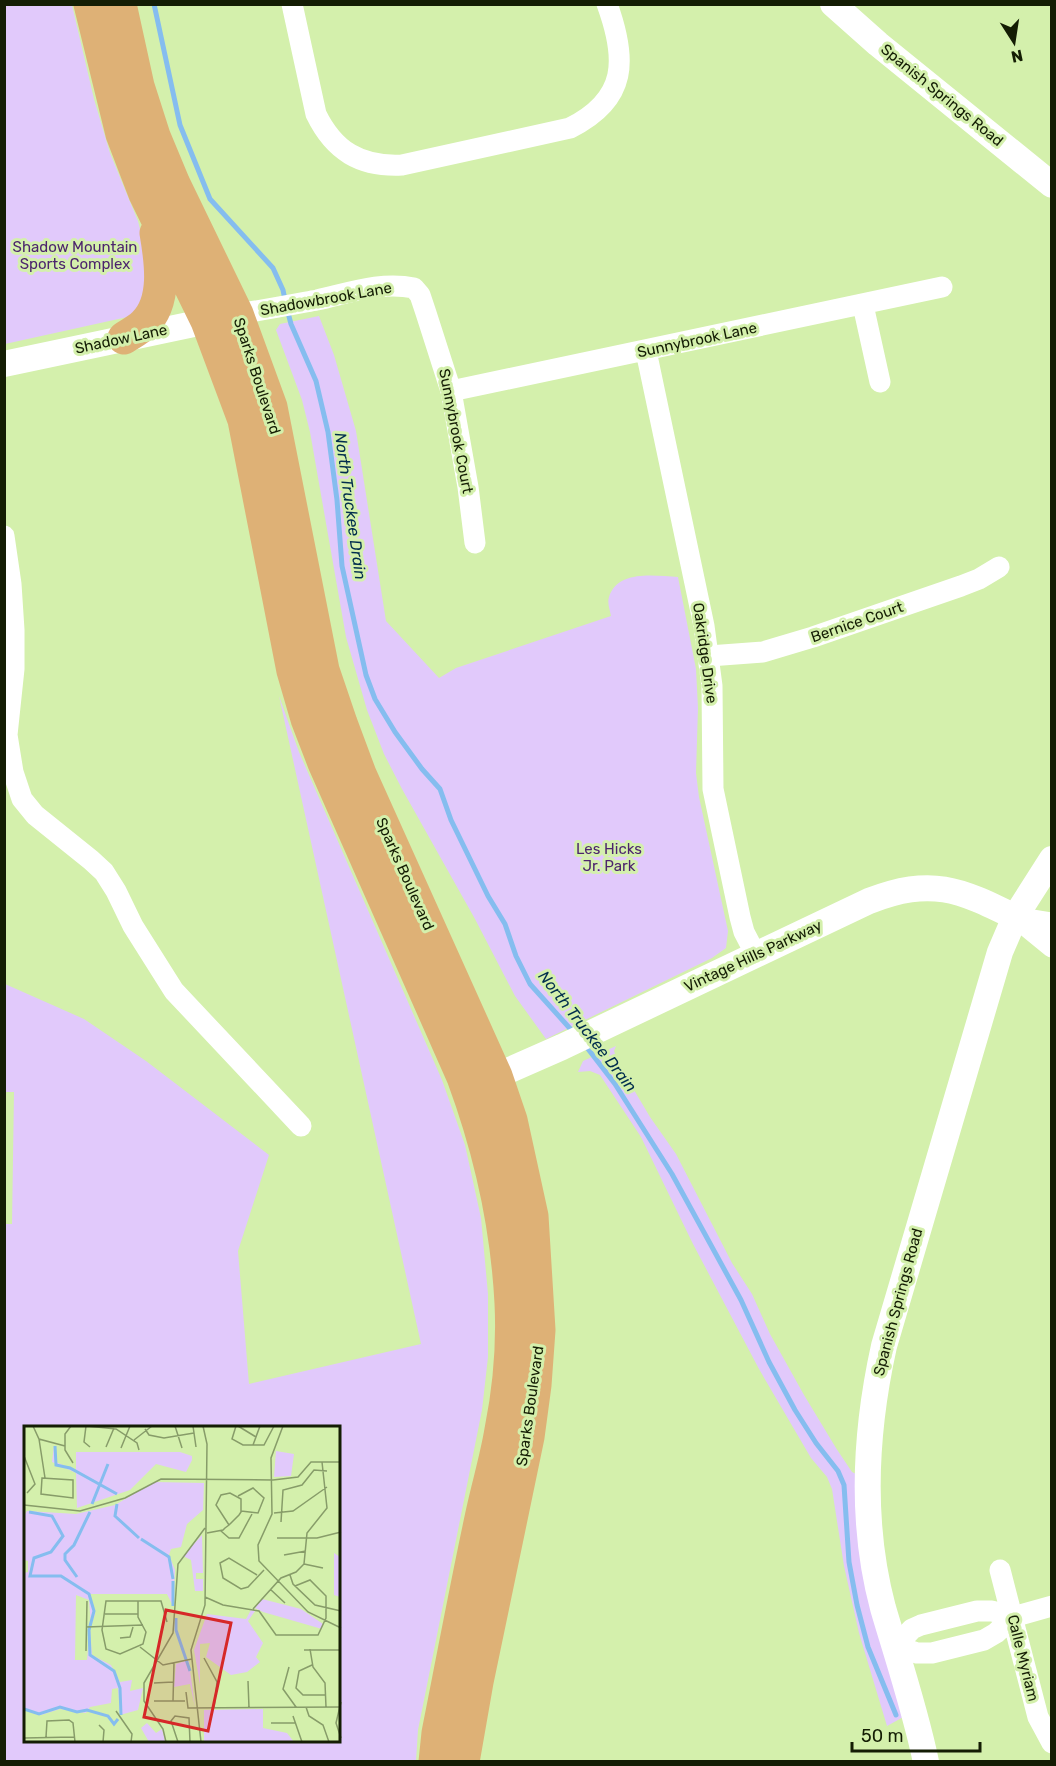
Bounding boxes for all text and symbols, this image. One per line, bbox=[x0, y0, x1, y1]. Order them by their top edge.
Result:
north arrow bbox=[984, 12, 1044, 72]
street label: Spanish Springs Road bbox=[877, 40, 1007, 150]
text: N bbox=[1009, 46, 1025, 67]
park label: Shadow Mountain Sports Complex bbox=[13, 238, 137, 273]
street label: Shadowbrook Lane bbox=[259, 279, 393, 319]
street label: Sparks Boulevard bbox=[230, 316, 284, 436]
street label: Sunnybrook Lane bbox=[636, 319, 758, 361]
street label: Shadow Lane bbox=[73, 320, 169, 358]
street label: Sunnybrook Court bbox=[435, 367, 477, 495]
water label: North Truckee Drain bbox=[331, 431, 370, 581]
street label: Bernice Court bbox=[808, 598, 906, 646]
street label: Oakridge Drive bbox=[689, 601, 721, 705]
street label: Sparks Boulevard bbox=[372, 815, 438, 933]
park label: Les Hicks Jr. Park bbox=[576, 840, 642, 875]
street label: Vintage Hills Parkway bbox=[681, 916, 825, 996]
water label: North Truckee Drain bbox=[534, 967, 641, 1096]
street label: Spanish Springs Road bbox=[870, 1226, 926, 1378]
street label: Sparks Boulevard bbox=[513, 1345, 547, 1467]
inset map bbox=[24, 1426, 340, 1742]
street label: Calle Myriam bbox=[1004, 1613, 1042, 1703]
scale bar bbox=[852, 1715, 980, 1753]
text: 50 m bbox=[861, 1725, 904, 1747]

